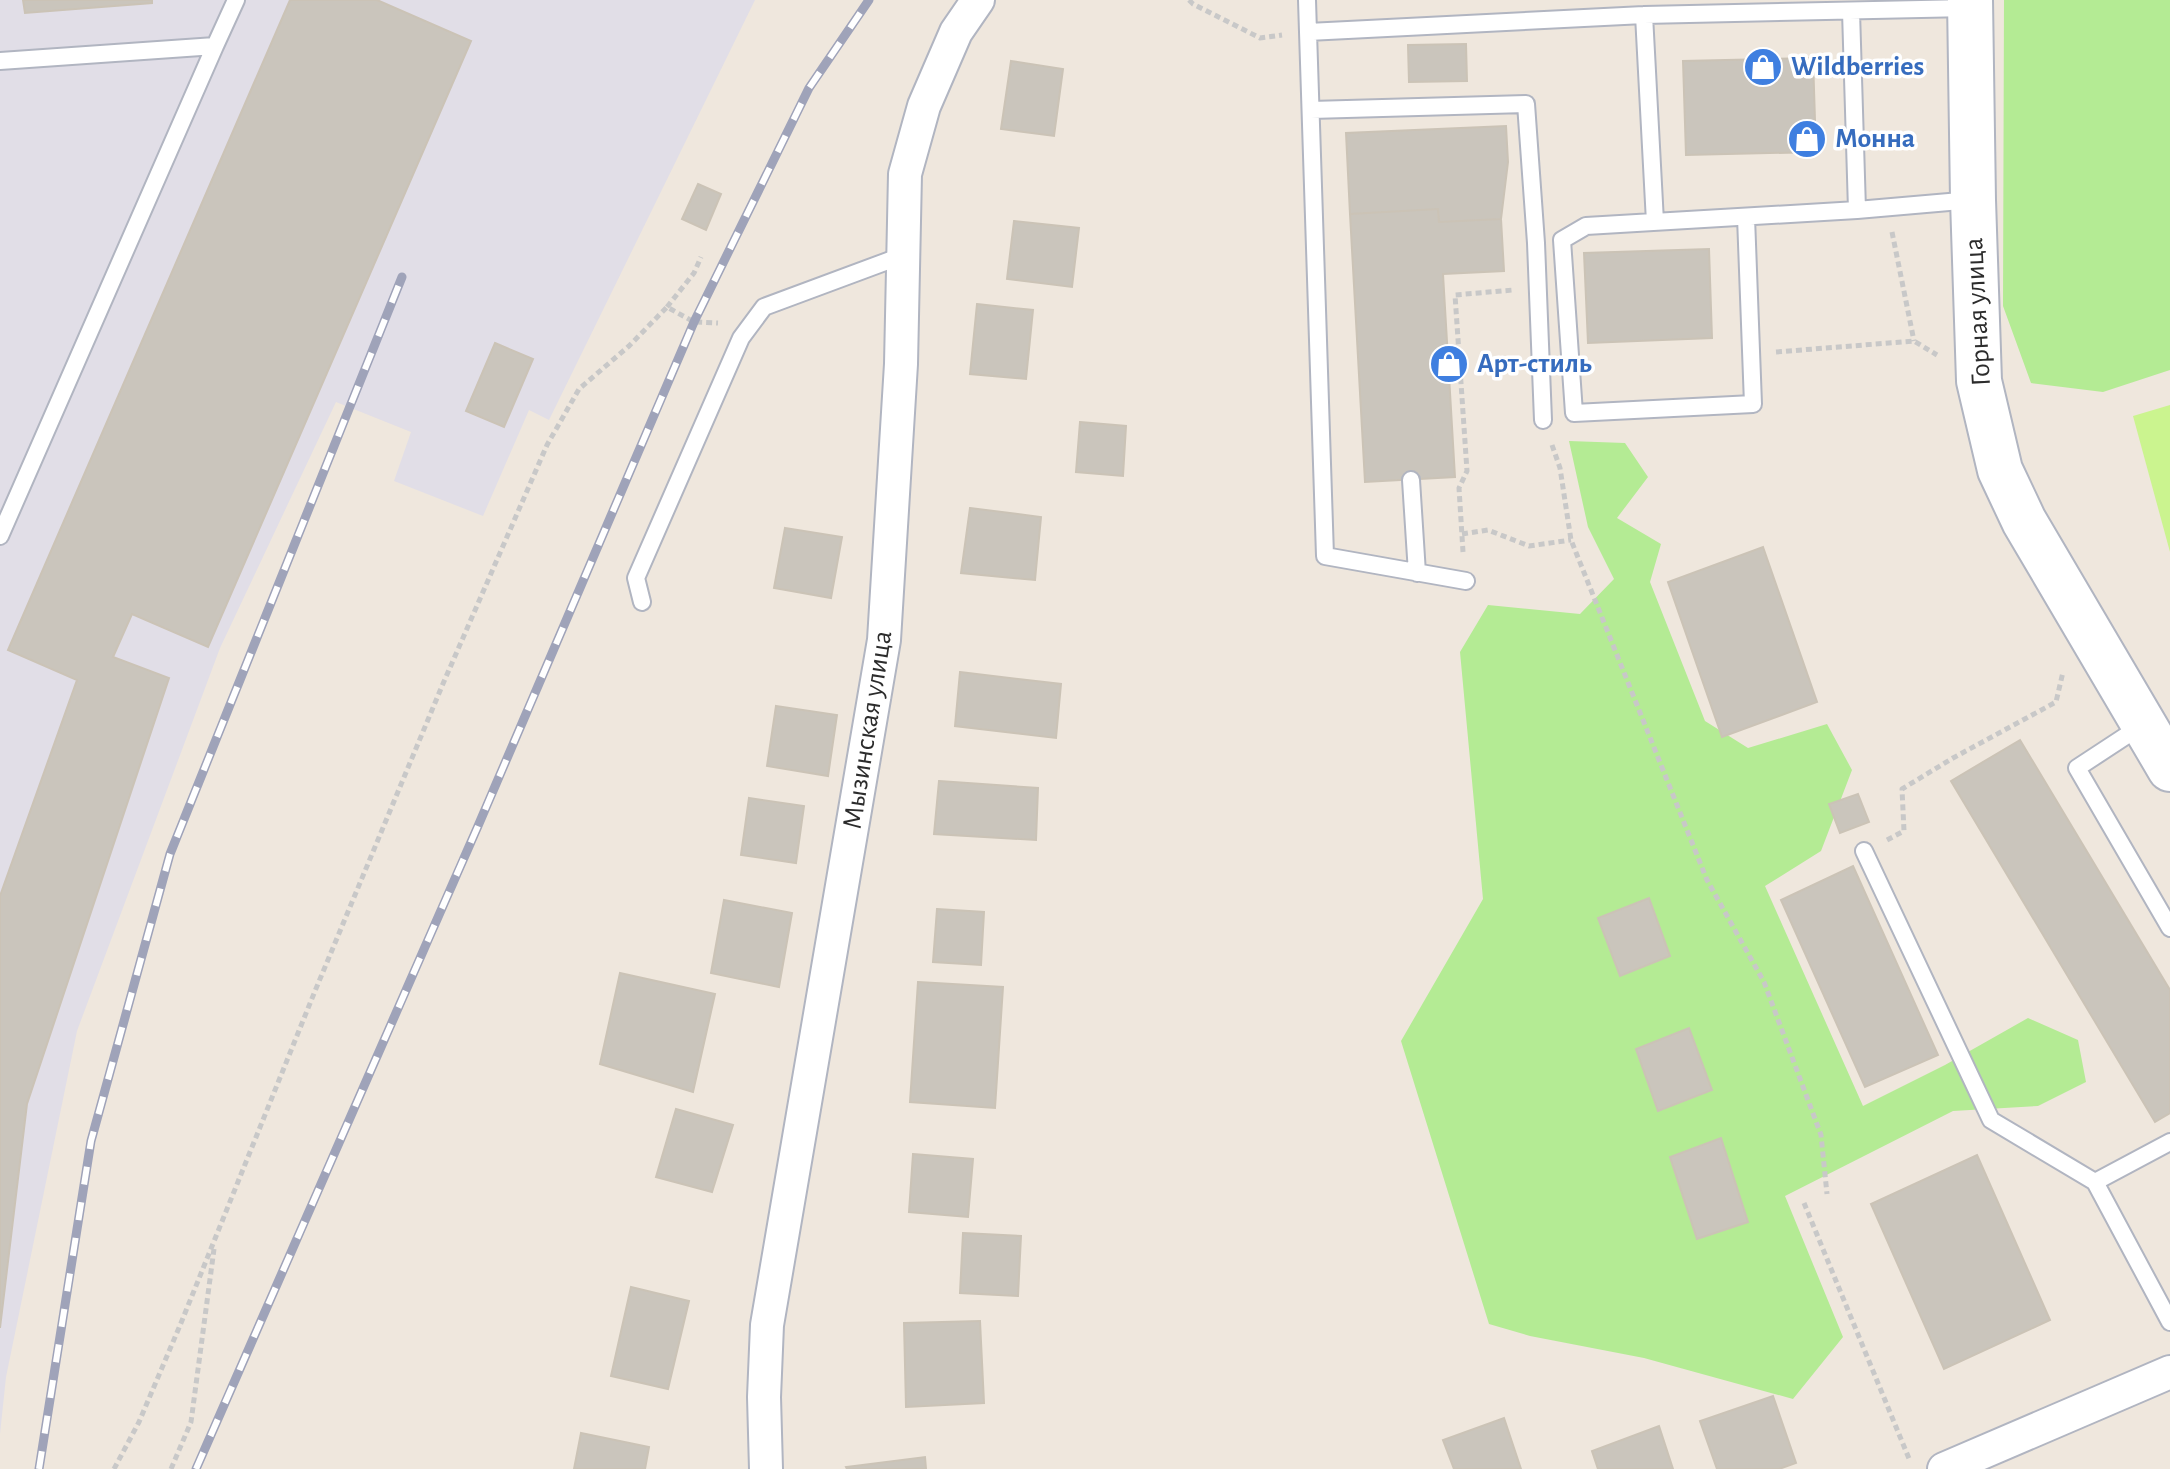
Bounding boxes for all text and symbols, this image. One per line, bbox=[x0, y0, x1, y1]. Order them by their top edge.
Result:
shop icon: Wildberries bbox=[1742, 46, 1784, 88]
place label: Wildberries bbox=[1791, 53, 1924, 81]
shop icon: Монна bbox=[1786, 118, 1828, 160]
place label: Монна bbox=[1835, 125, 1915, 153]
street label: Горная улица bbox=[1960, 237, 1996, 387]
shop icon: Арт-стиль bbox=[1428, 343, 1470, 385]
place label: Арт-стиль bbox=[1477, 350, 1592, 378]
street label: Мызинская улица bbox=[838, 629, 898, 831]

